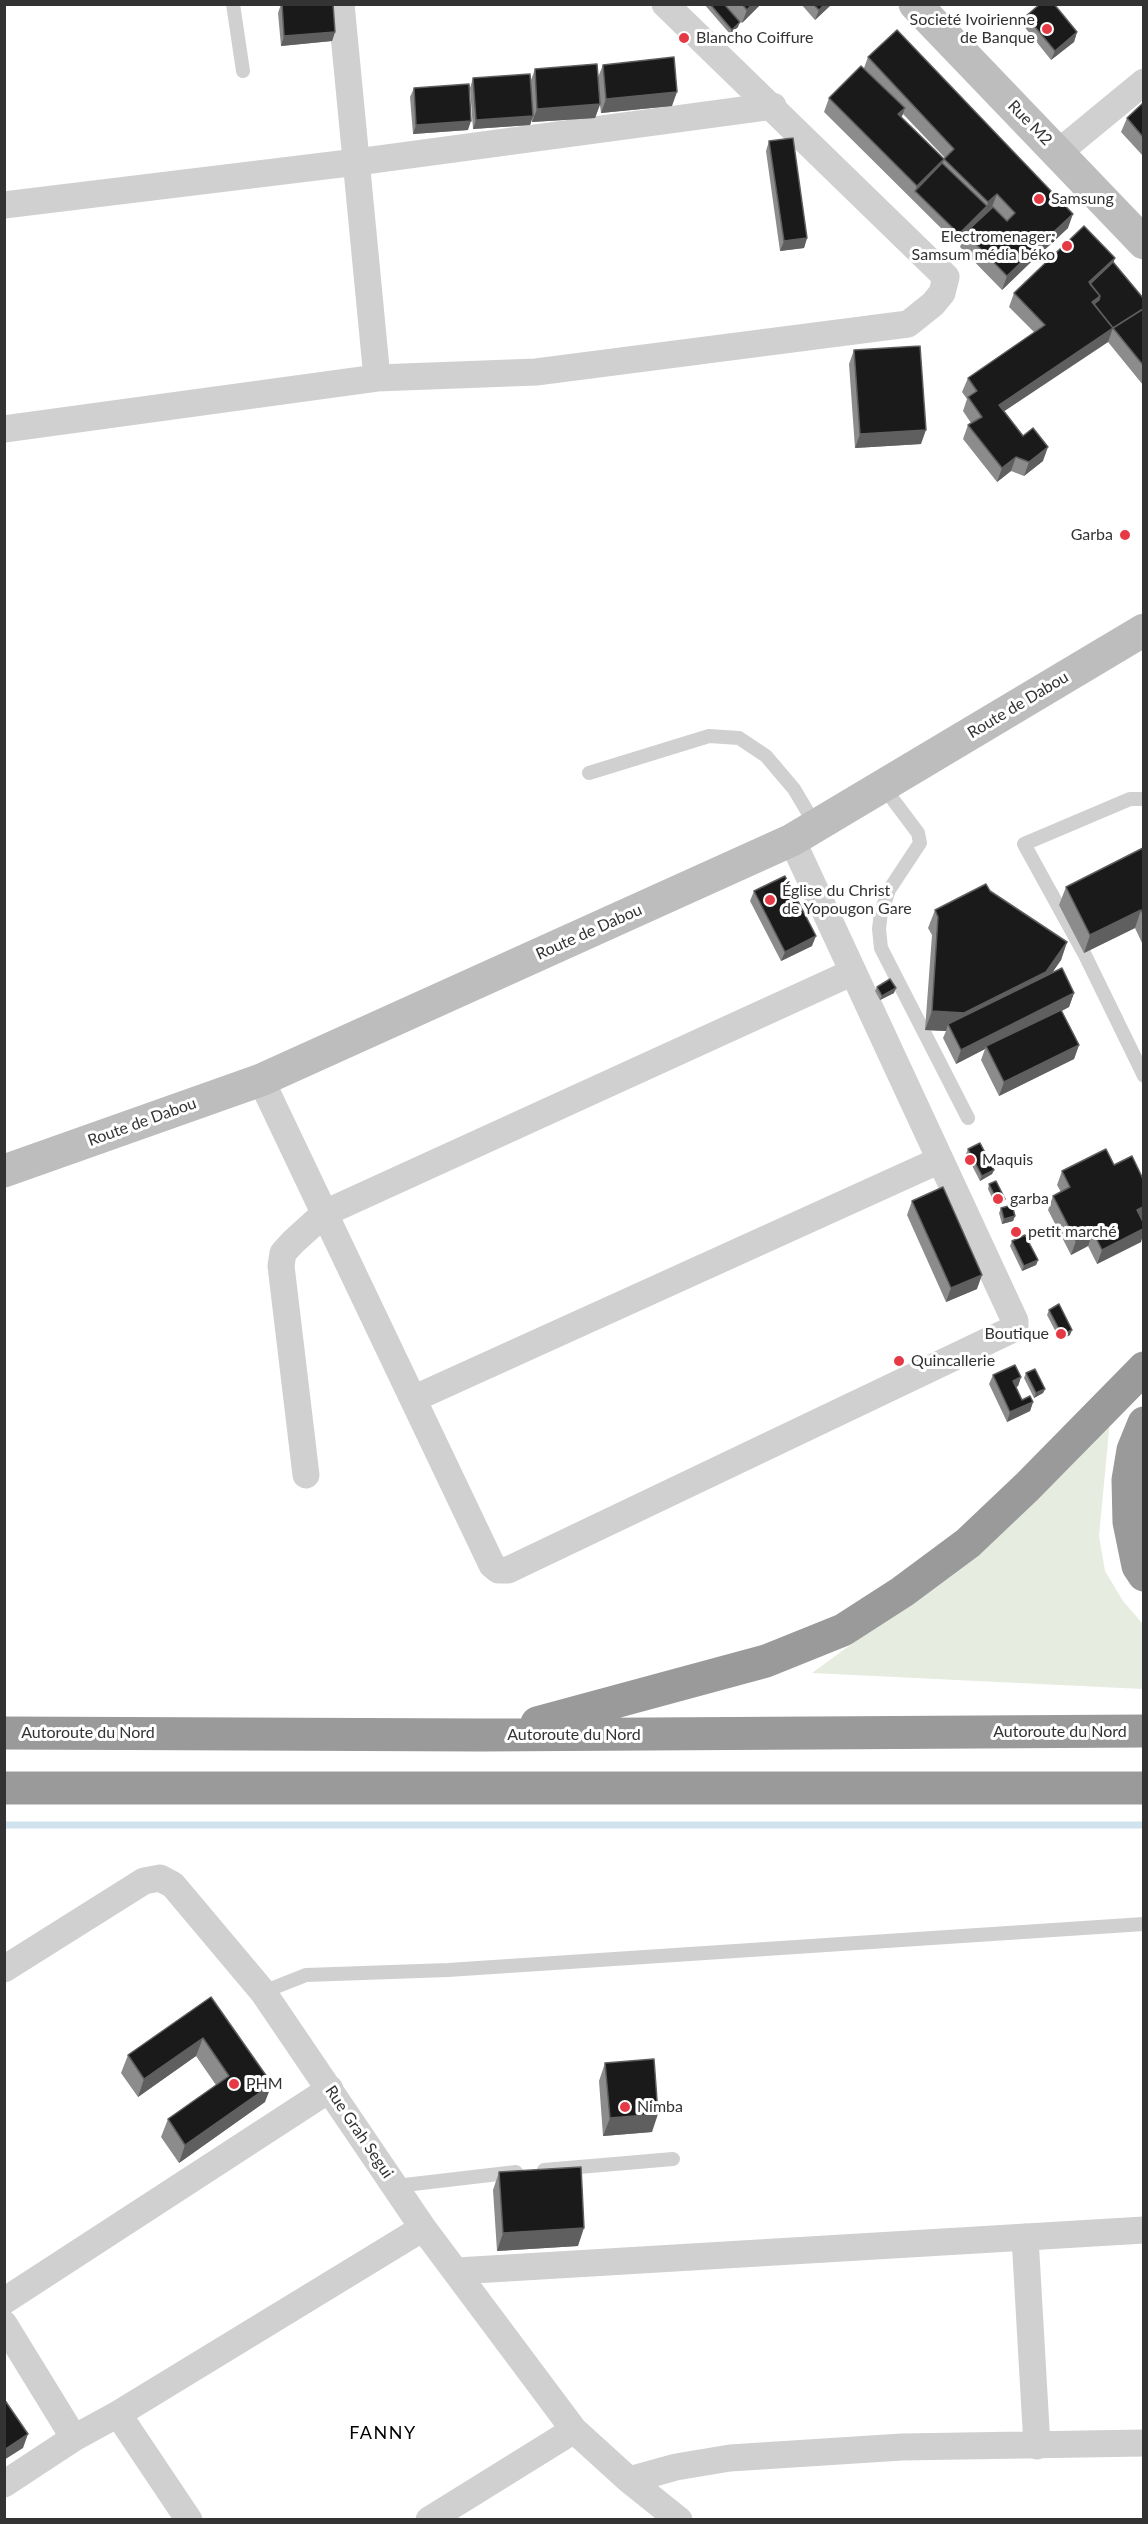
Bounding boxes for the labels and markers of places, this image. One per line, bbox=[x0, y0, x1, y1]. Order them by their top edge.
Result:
place label: Societé Ivoirienne de Banque bbox=[910, 10, 1035, 48]
marker: Societé Ivoirienne de Banque bbox=[1040, 22, 1054, 36]
place label: Blancho Coiffure bbox=[696, 28, 814, 48]
marker: Blancho Coiffure bbox=[677, 31, 691, 45]
place label: Samsung bbox=[1051, 189, 1114, 209]
marker: Samsung bbox=[1032, 192, 1046, 206]
place label: Electromenager: Samsum média béko bbox=[912, 227, 1055, 265]
marker: Electromenager: Samsum média béko bbox=[1060, 239, 1074, 253]
place label: Garba bbox=[1071, 525, 1113, 545]
marker: Garba bbox=[1118, 528, 1132, 542]
place label: Église du Christ de Yopougon Gare bbox=[782, 881, 912, 919]
marker: Église du Christ de Yopougon Gare bbox=[763, 893, 777, 907]
place label: Maquis bbox=[982, 1150, 1033, 1170]
marker: Maquis bbox=[963, 1153, 977, 1167]
place label: garba bbox=[1010, 1189, 1049, 1209]
marker: garba bbox=[991, 1192, 1005, 1206]
place label: petit marché bbox=[1028, 1222, 1117, 1242]
marker: petit marché bbox=[1009, 1225, 1023, 1239]
place label: Boutique bbox=[985, 1324, 1049, 1344]
marker: Boutique bbox=[1054, 1327, 1068, 1341]
place label: Quincallerie bbox=[911, 1351, 995, 1371]
marker: Quincallerie bbox=[892, 1354, 906, 1368]
place label: PHM bbox=[246, 2074, 283, 2094]
marker: PHM bbox=[227, 2077, 241, 2091]
place label: Nimba bbox=[637, 2097, 683, 2117]
marker: Nimba bbox=[618, 2100, 632, 2114]

